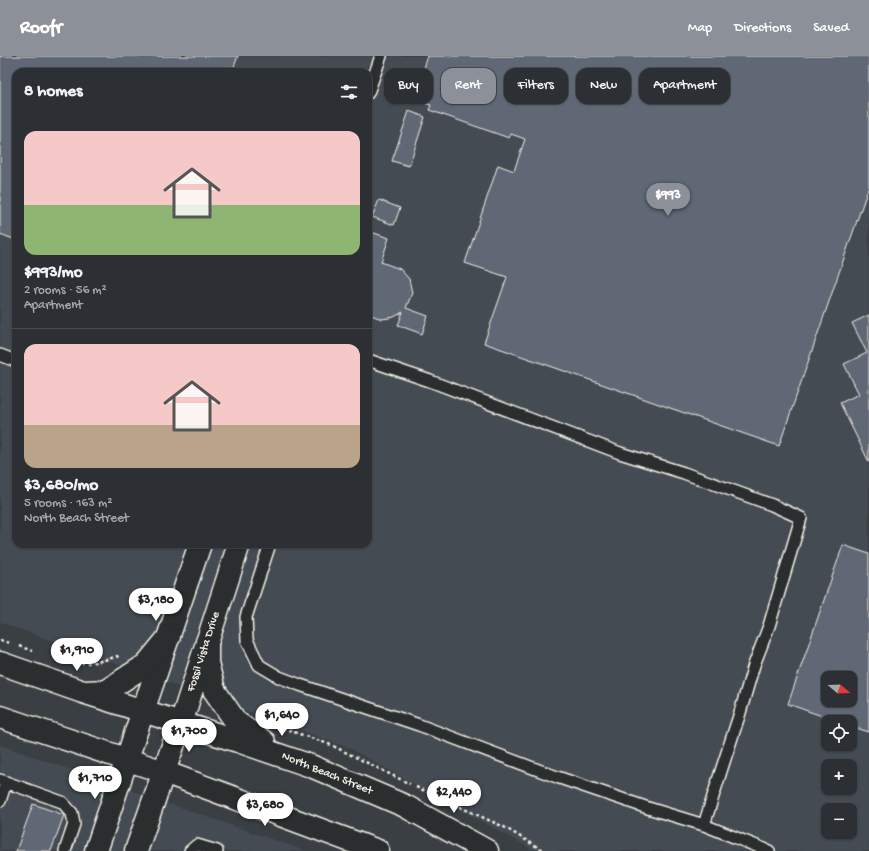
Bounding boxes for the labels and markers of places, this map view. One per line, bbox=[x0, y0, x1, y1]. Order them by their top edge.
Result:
pin: $993 bbox=[644, 183, 692, 217]
pin: $3,180 bbox=[123, 588, 189, 622]
pin: $1,910 bbox=[44, 638, 110, 672]
pin: $1,640 bbox=[249, 703, 315, 737]
pin: $1,700 bbox=[156, 719, 222, 753]
pin: $1,710 bbox=[62, 766, 128, 800]
pin: $2,440 bbox=[421, 780, 487, 814]
pin: $3,680 bbox=[232, 793, 298, 827]

